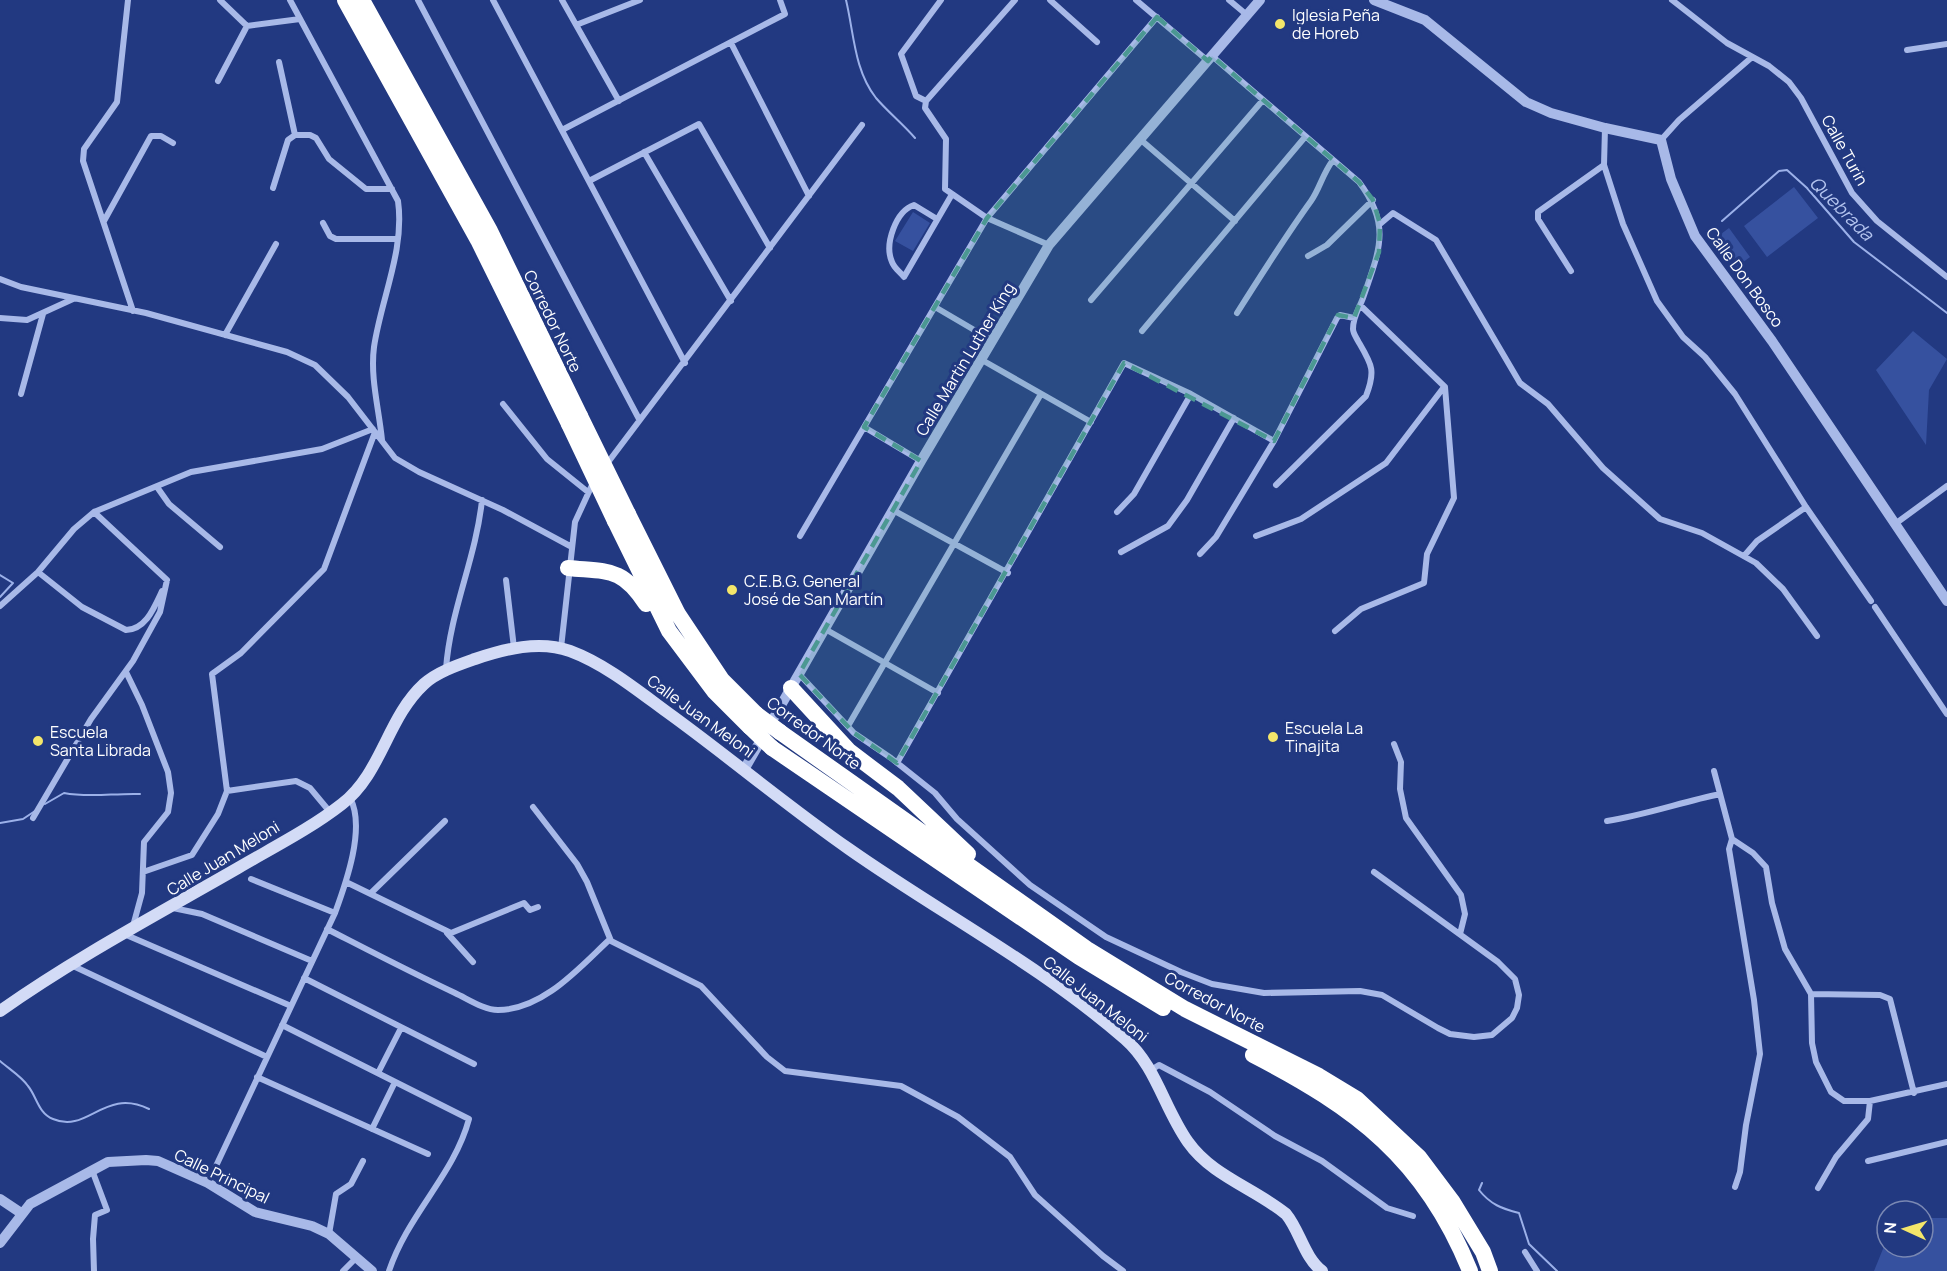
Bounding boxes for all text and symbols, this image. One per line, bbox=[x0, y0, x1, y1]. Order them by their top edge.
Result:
place label: Iglesia Peña de Horeb bbox=[1292, 4, 1380, 44]
marker: Iglesia Peña de Horeb bbox=[1273, 17, 1287, 31]
street label: Calle Turin bbox=[1817, 111, 1873, 189]
water label: Quebrada bbox=[1805, 171, 1880, 246]
street label: Calle Don Bosco bbox=[1701, 222, 1789, 332]
street label: Corredor Norte bbox=[519, 266, 587, 376]
street label: Calle Martin Luther King bbox=[910, 278, 1020, 440]
place label: C.E.B.G. General José de San Martín bbox=[744, 570, 883, 610]
marker: C.E.B.G. General José de San Martín bbox=[725, 583, 739, 597]
street label: Calle Juan Meloni bbox=[643, 669, 759, 763]
street label: Corredor Norte bbox=[763, 691, 865, 775]
place label: Escuela La Tinajita bbox=[1285, 717, 1363, 757]
place label: Escuela Santa Librada bbox=[50, 721, 151, 761]
marker: Escuela La Tinajita bbox=[1266, 730, 1280, 744]
marker: Escuela Santa Librada bbox=[31, 734, 45, 748]
street label: Calle Juan Meloni bbox=[162, 816, 284, 900]
street label: Calle Juan Meloni bbox=[1039, 951, 1153, 1047]
street label: Corredor Norte bbox=[1161, 966, 1269, 1038]
street label: Calle Principal bbox=[171, 1143, 273, 1209]
north arrow bbox=[1875, 1199, 1935, 1259]
text: N bbox=[1879, 1221, 1901, 1234]

